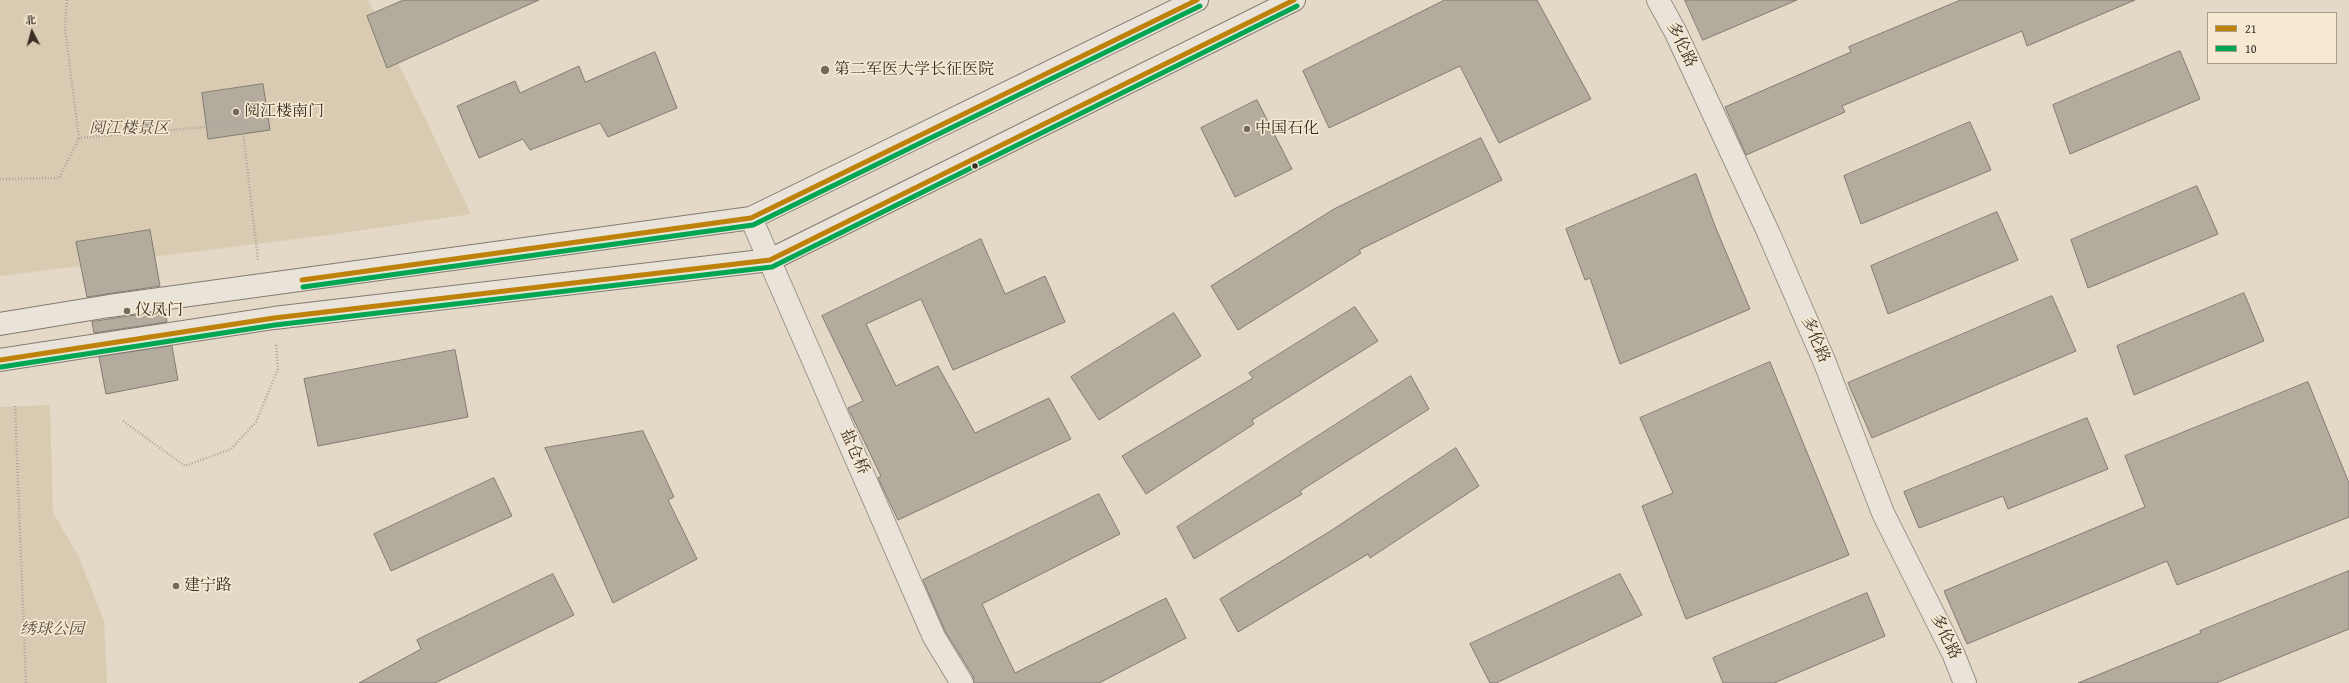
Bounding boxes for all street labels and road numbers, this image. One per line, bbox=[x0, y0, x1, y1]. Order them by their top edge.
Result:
street label: 多伦路 bbox=[1662, 19, 1700, 71]
street label: 多伦路 bbox=[1797, 314, 1833, 366]
street label: 盐仓桥 bbox=[835, 426, 873, 478]
street label: 多伦路 bbox=[1926, 611, 1964, 663]

